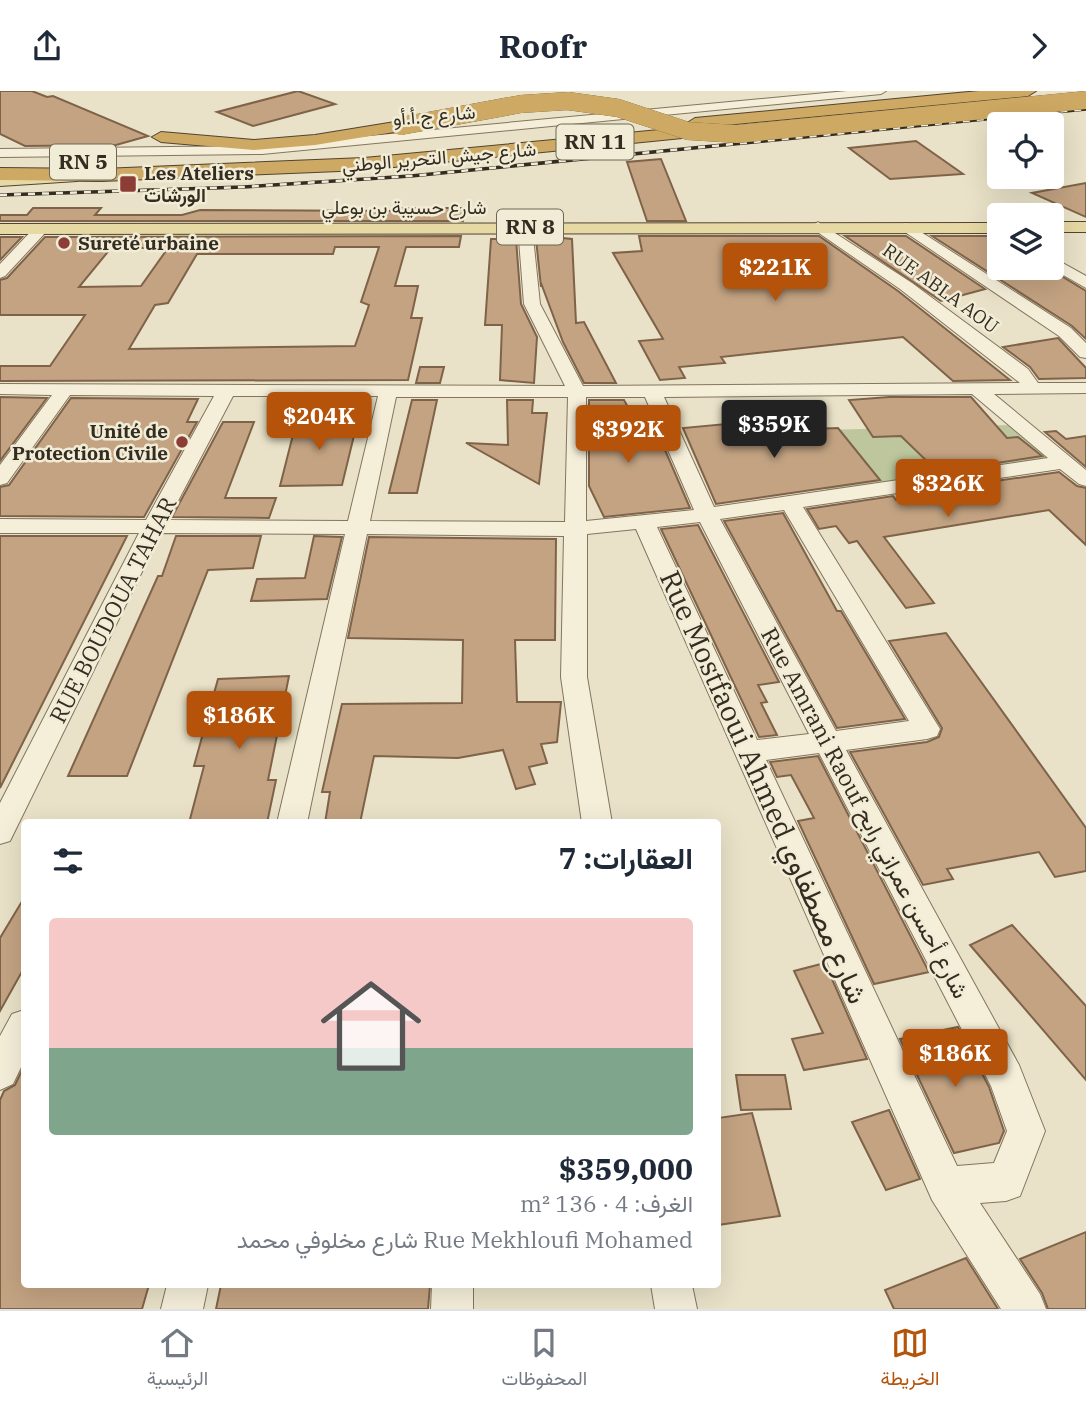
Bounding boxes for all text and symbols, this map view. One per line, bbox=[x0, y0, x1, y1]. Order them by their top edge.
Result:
text: Roofr bbox=[499, 25, 587, 67]
icon: share bbox=[28, 27, 66, 65]
icon: forward bbox=[1020, 27, 1058, 65]
street label: شارع ج.أ.أو bbox=[392, 99, 476, 132]
map controls bbox=[987, 112, 1064, 280]
button: locate bbox=[987, 112, 1064, 189]
road number: RN 11 bbox=[556, 125, 634, 159]
street label: شارع جيش التحرير الوطني bbox=[341, 137, 537, 181]
road number: RN 5 bbox=[50, 145, 116, 179]
place label: Les Ateliers الورشات bbox=[144, 161, 254, 208]
marker: Les Ateliers الورشات bbox=[118, 174, 138, 194]
street label: شارع حسيبة بن بوعلي bbox=[321, 195, 487, 223]
button: layers bbox=[987, 203, 1064, 280]
road number: RN 8 bbox=[497, 209, 563, 245]
place label: Sureté urbaine bbox=[78, 231, 219, 255]
marker: Sureté urbaine bbox=[56, 235, 72, 251]
street label: RUE ABLA AOU bbox=[878, 238, 1004, 338]
pin: $221K bbox=[726, 243, 824, 303]
text: $221K bbox=[739, 251, 811, 281]
pin: $204K bbox=[270, 393, 368, 452]
text: $204K bbox=[283, 400, 355, 430]
pin: $359K bbox=[725, 401, 823, 460]
pin: $392K bbox=[579, 405, 677, 465]
text: $359K bbox=[738, 408, 810, 438]
text: $392K bbox=[592, 413, 664, 443]
place label: Unité de Protection Civile bbox=[12, 419, 168, 465]
marker: Unité de Protection Civile bbox=[174, 434, 190, 450]
pin: $326K bbox=[899, 459, 997, 519]
text: $326K bbox=[912, 467, 984, 497]
street label: RUE BOUDOUA TAHAR bbox=[42, 491, 183, 728]
street label: Rue Mostfaoui Ahmed شارع مصطفاوي bbox=[647, 564, 877, 1011]
street label: Rue Amrani Raouf شارع أحسن عمراني رابح bbox=[751, 622, 977, 1006]
pin: $186K bbox=[190, 691, 288, 751]
text: $186K bbox=[203, 699, 275, 729]
text: العقارات: 7 bbox=[558, 838, 693, 877]
icon: filters bbox=[49, 842, 87, 880]
icon: home bbox=[308, 963, 434, 1089]
pin: $186K bbox=[906, 1030, 1004, 1089]
text: $186K bbox=[919, 1037, 991, 1067]
text: $359,000 bbox=[559, 1149, 693, 1188]
text: الغرف: 4 · 136 m² bbox=[520, 1188, 693, 1218]
text: Rue Mekhloufi Mohamed شارع مخلوفي محمد bbox=[237, 1224, 693, 1254]
tab: الرئيسية bbox=[147, 1324, 208, 1395]
tab: المحفوظات bbox=[502, 1324, 587, 1395]
tab: الخريطة bbox=[881, 1324, 939, 1395]

